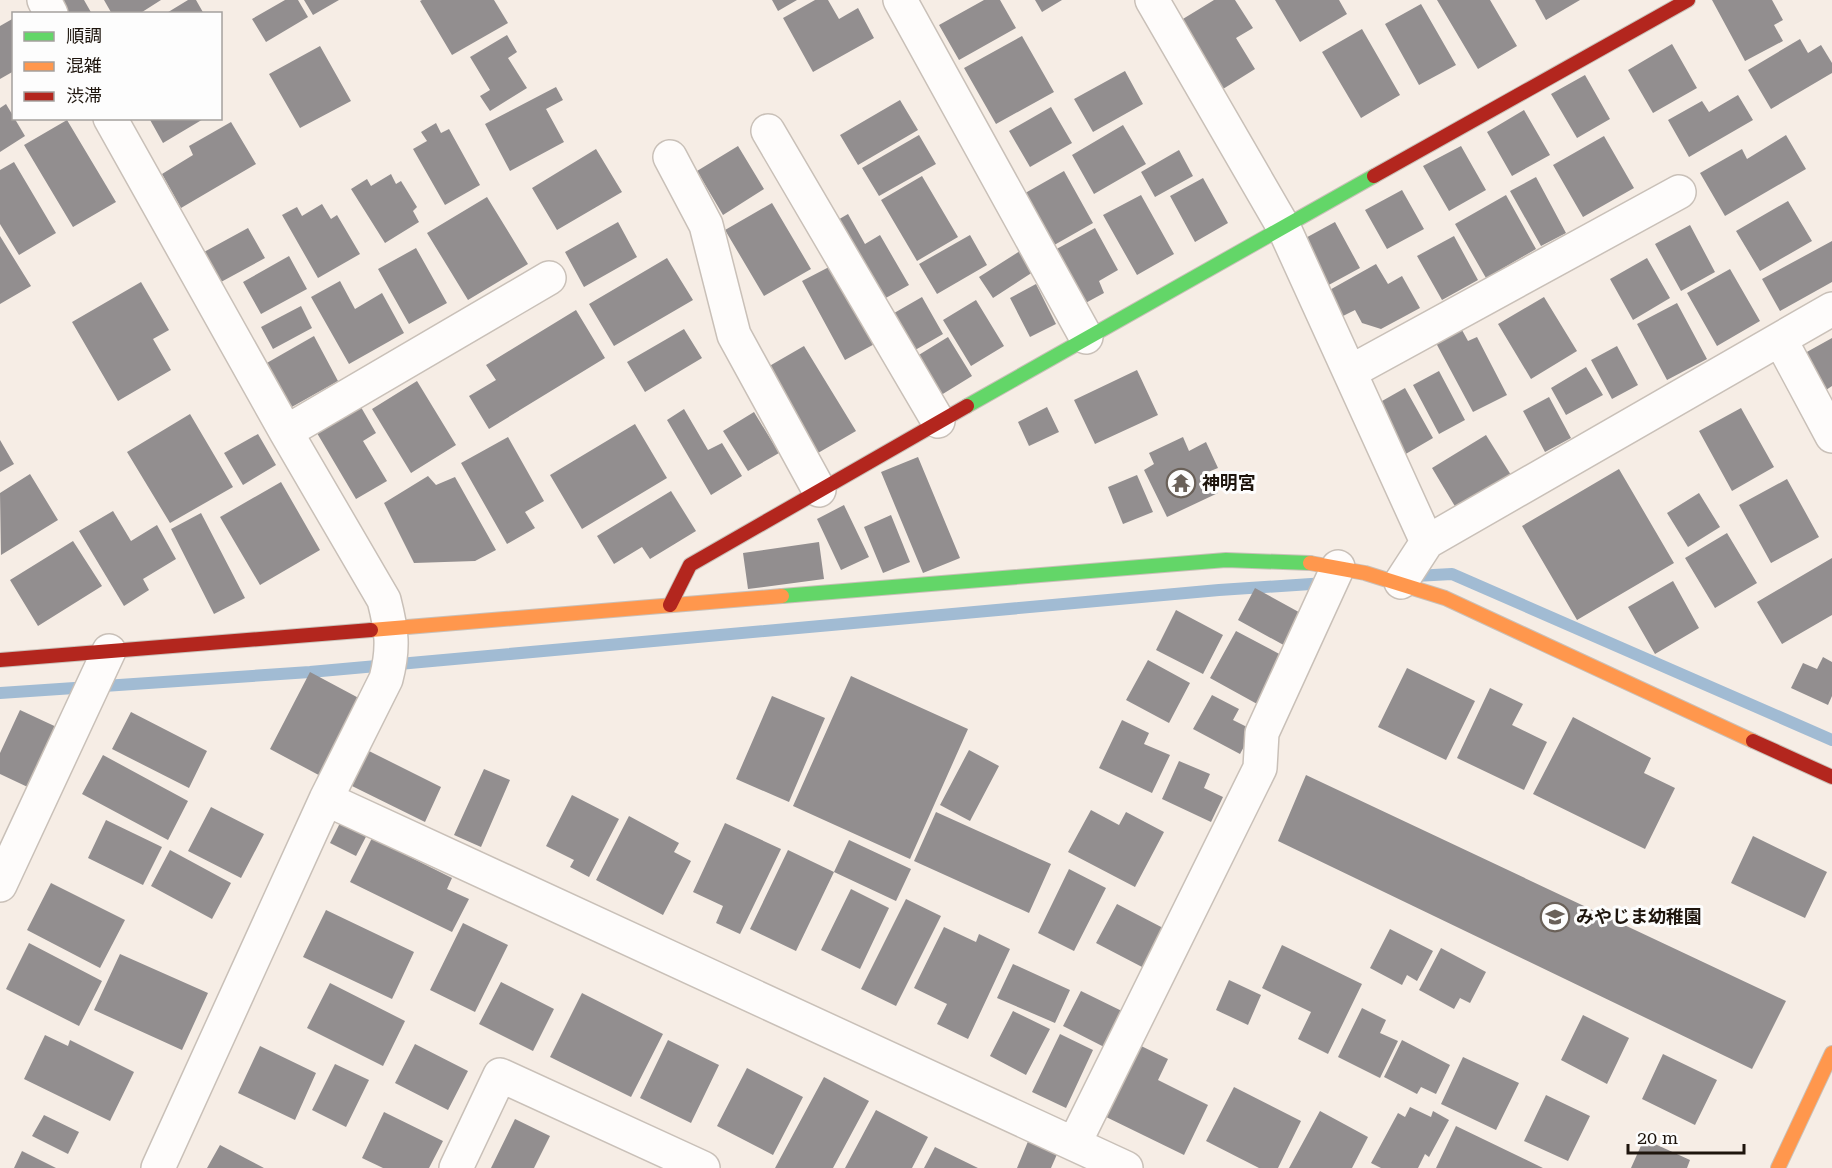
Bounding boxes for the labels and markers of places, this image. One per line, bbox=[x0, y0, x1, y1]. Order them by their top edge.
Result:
temple icon: 神明宮 bbox=[1165, 467, 1197, 499]
place label: 神明宮 bbox=[1202, 472, 1256, 493]
school or university icon: みやじま幼稚園 bbox=[1539, 901, 1571, 933]
place label: みやじま幼稚園 bbox=[1576, 906, 1702, 927]

